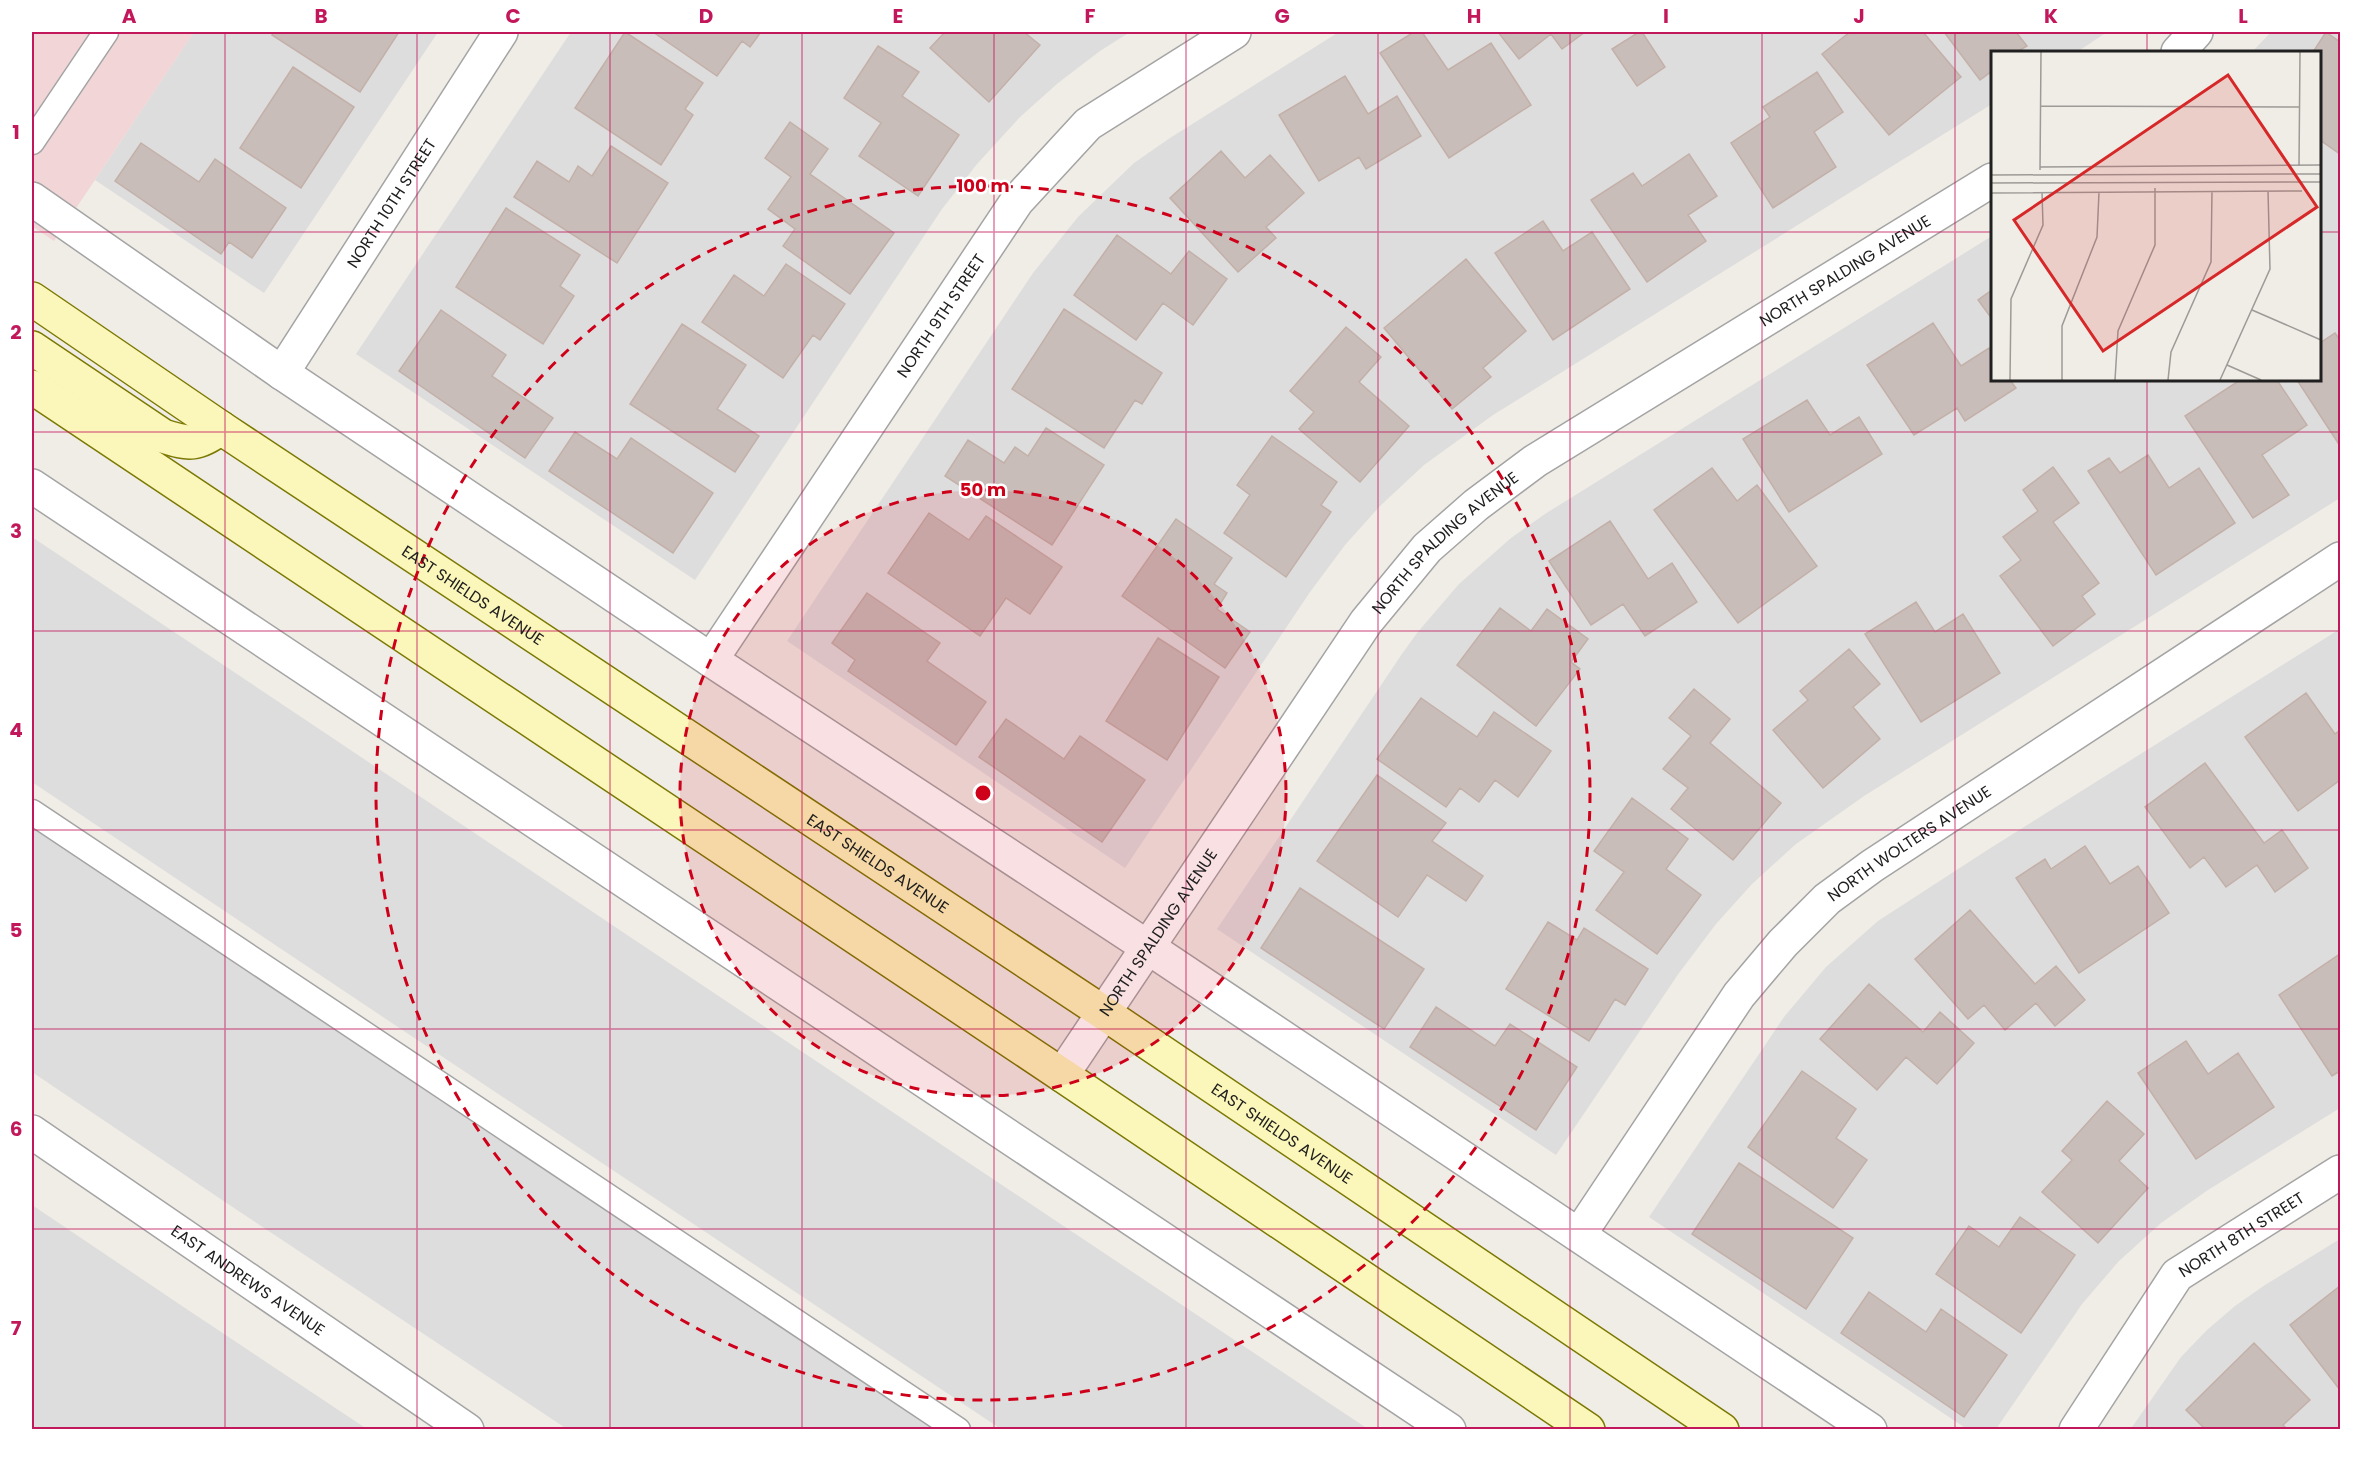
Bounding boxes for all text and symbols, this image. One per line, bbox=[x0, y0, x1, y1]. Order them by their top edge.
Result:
text: A bbox=[122, 2, 137, 30]
text: B bbox=[314, 2, 328, 30]
text: C bbox=[505, 2, 521, 30]
text: D bbox=[699, 2, 713, 30]
text: E bbox=[893, 2, 903, 30]
text: F bbox=[1085, 2, 1096, 30]
text: G bbox=[1274, 2, 1290, 30]
text: H bbox=[1467, 2, 1481, 30]
text: I bbox=[1663, 2, 1669, 30]
text: J bbox=[1853, 2, 1865, 30]
text: K bbox=[2044, 2, 2058, 30]
text: L bbox=[2238, 2, 2248, 30]
inset map bbox=[1991, 51, 2321, 381]
text: 1 bbox=[12, 118, 20, 146]
street label: NORTH 10TH STREET bbox=[341, 134, 442, 272]
text: 100 m bbox=[956, 173, 1010, 198]
street label: NORTH SPALDING AVENUE bbox=[1755, 209, 1935, 332]
street label: NORTH 9TH STREET bbox=[891, 249, 991, 382]
text: 2 bbox=[10, 318, 22, 346]
street label: NORTH SPALDING AVENUE bbox=[1366, 466, 1523, 619]
text: 50 m bbox=[960, 477, 1006, 502]
text: 3 bbox=[10, 517, 22, 545]
street label: EAST SHIELDS AVENUE bbox=[397, 540, 548, 651]
text: 4 bbox=[9, 716, 23, 744]
street label: NORTH WOLTERS AVENUE bbox=[1823, 780, 1996, 907]
centre of rings bbox=[973, 783, 993, 803]
street label: EAST SHIELDS AVENUE bbox=[802, 808, 953, 919]
street label: NORTH SPALDING AVENUE bbox=[1094, 844, 1223, 1021]
text: 5 bbox=[10, 916, 23, 944]
street label: EAST SHIELDS AVENUE bbox=[1207, 1078, 1357, 1190]
text: 6 bbox=[10, 1115, 22, 1143]
street label: NORTH 8TH STREET bbox=[2174, 1186, 2309, 1283]
street label: EAST ANDREWS AVENUE bbox=[166, 1220, 329, 1341]
text: 7 bbox=[11, 1314, 22, 1342]

